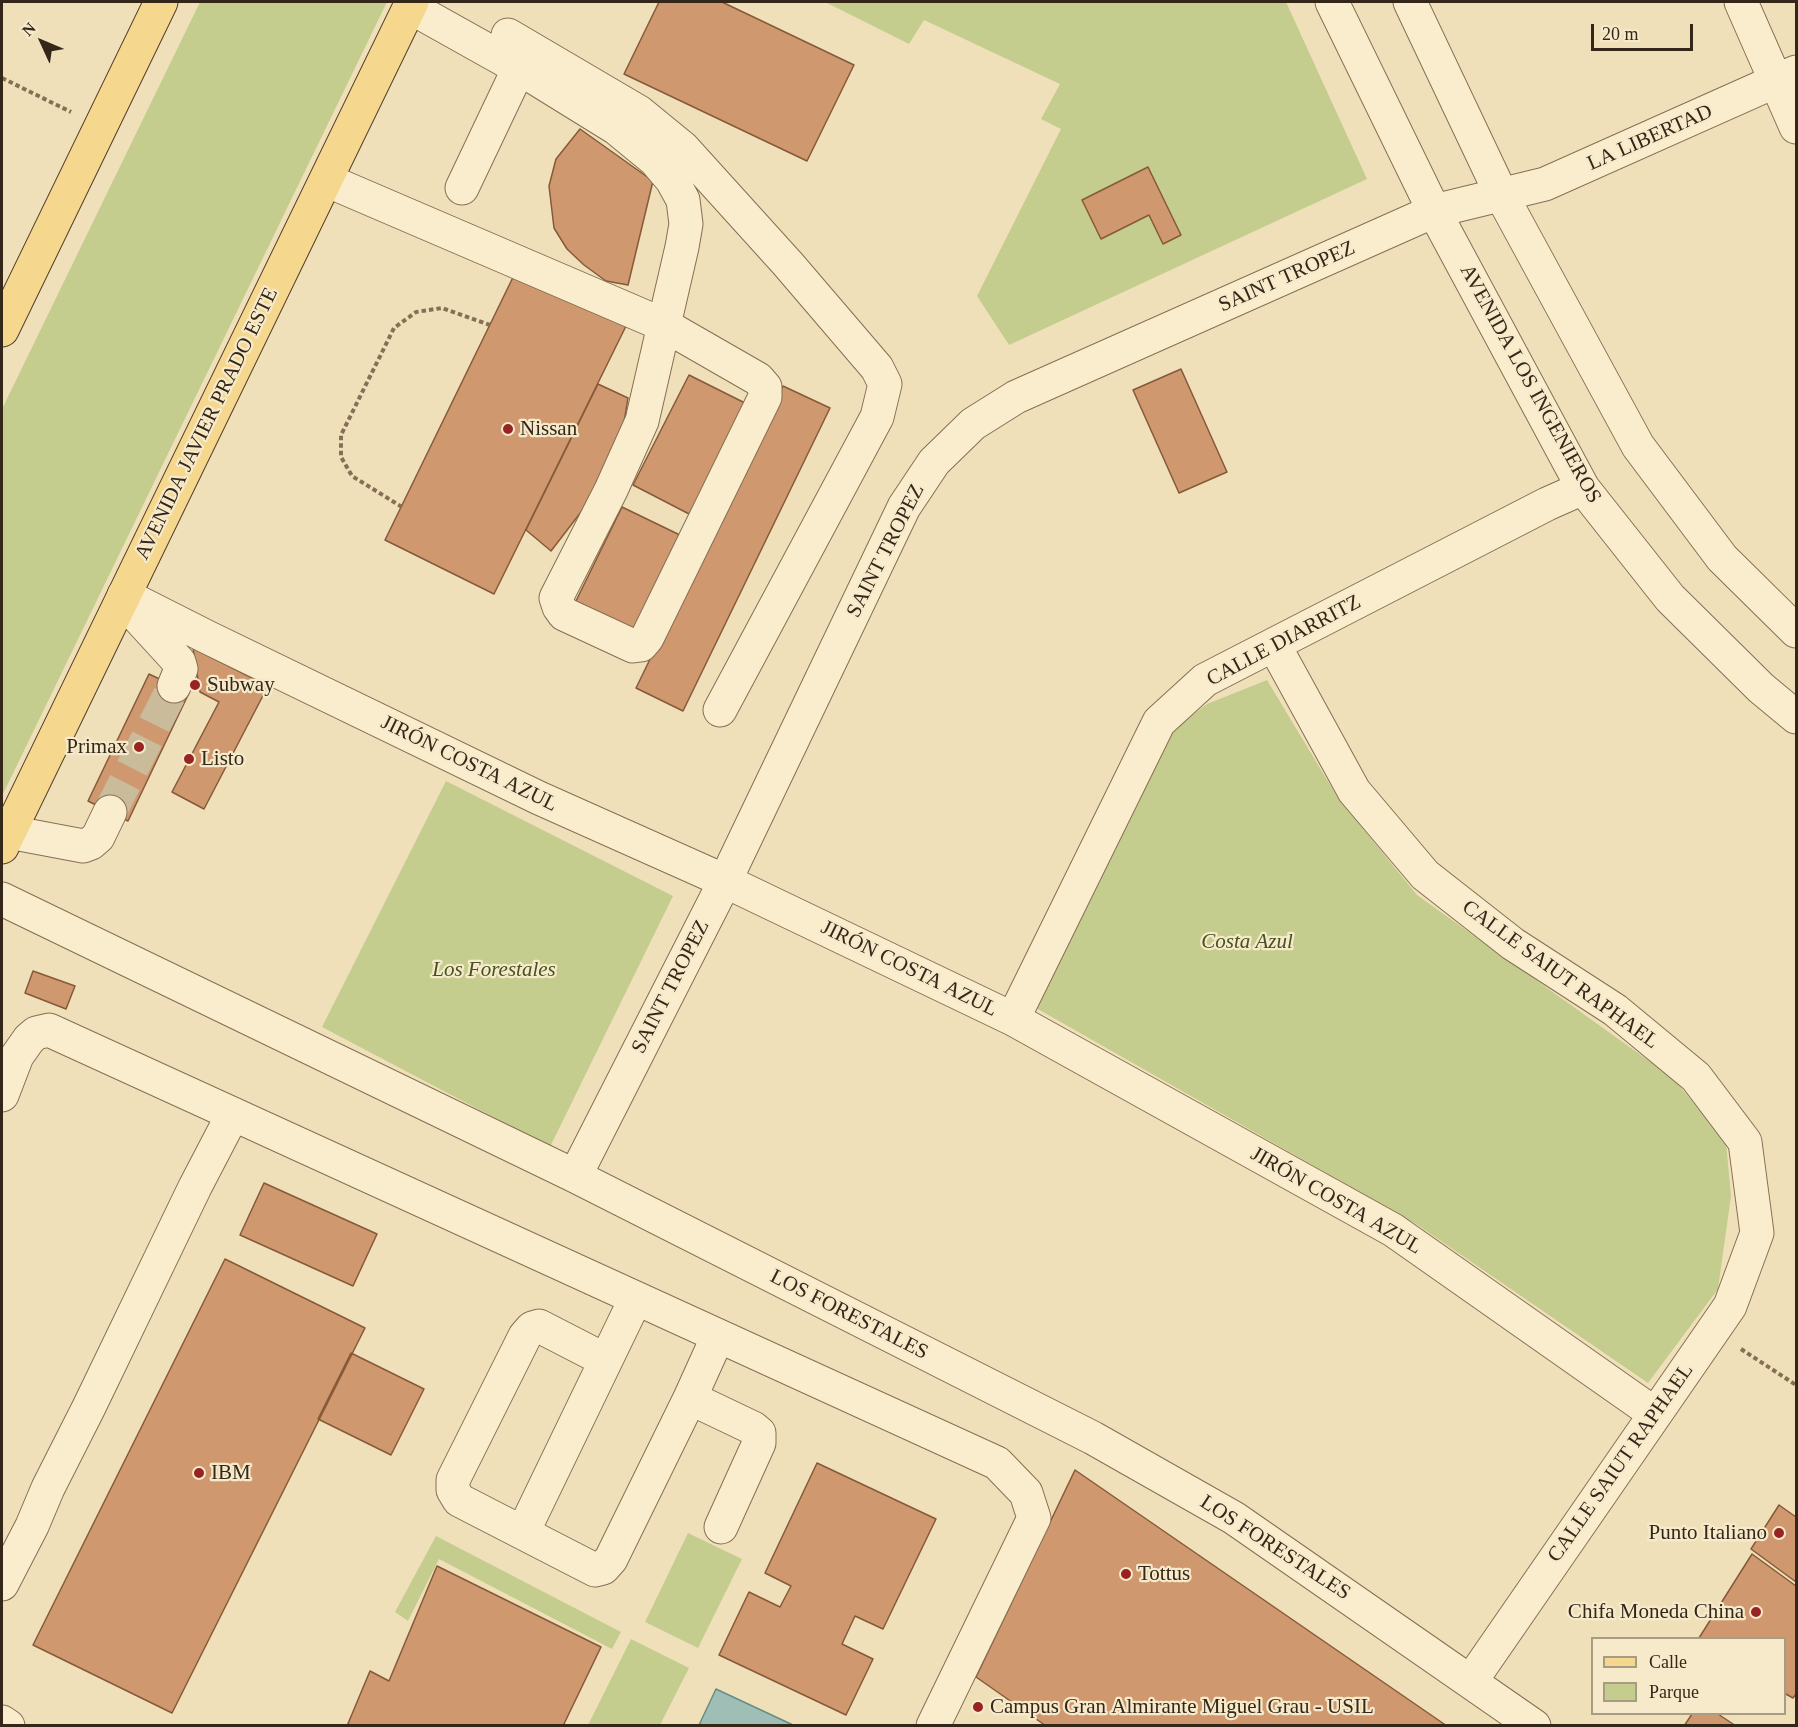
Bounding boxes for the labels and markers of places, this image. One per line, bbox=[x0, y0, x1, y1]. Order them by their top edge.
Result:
place label: Nissan bbox=[520, 416, 577, 442]
marker: Nissan bbox=[501, 422, 515, 436]
place label: Subway bbox=[207, 672, 275, 698]
marker: Subway bbox=[188, 678, 202, 692]
place label: Primax bbox=[66, 734, 127, 760]
marker: Primax bbox=[132, 740, 146, 754]
place label: Listo bbox=[201, 746, 244, 772]
marker: Listo bbox=[182, 752, 196, 766]
place label: IBM bbox=[211, 1460, 251, 1486]
marker: IBM bbox=[192, 1466, 206, 1480]
place label: Punto Italiano bbox=[1649, 1520, 1767, 1546]
marker: Punto Italiano bbox=[1772, 1526, 1786, 1540]
place label: Tottus bbox=[1138, 1561, 1190, 1587]
marker: Tottus bbox=[1119, 1567, 1133, 1581]
place label: Chifa Moneda China bbox=[1568, 1599, 1744, 1625]
marker: Chifa Moneda China bbox=[1749, 1605, 1763, 1619]
place label: Campus Gran Almirante Miguel Grau - USIL bbox=[990, 1694, 1374, 1720]
marker: Campus Gran Almirante Miguel Grau - USIL bbox=[971, 1700, 985, 1714]

